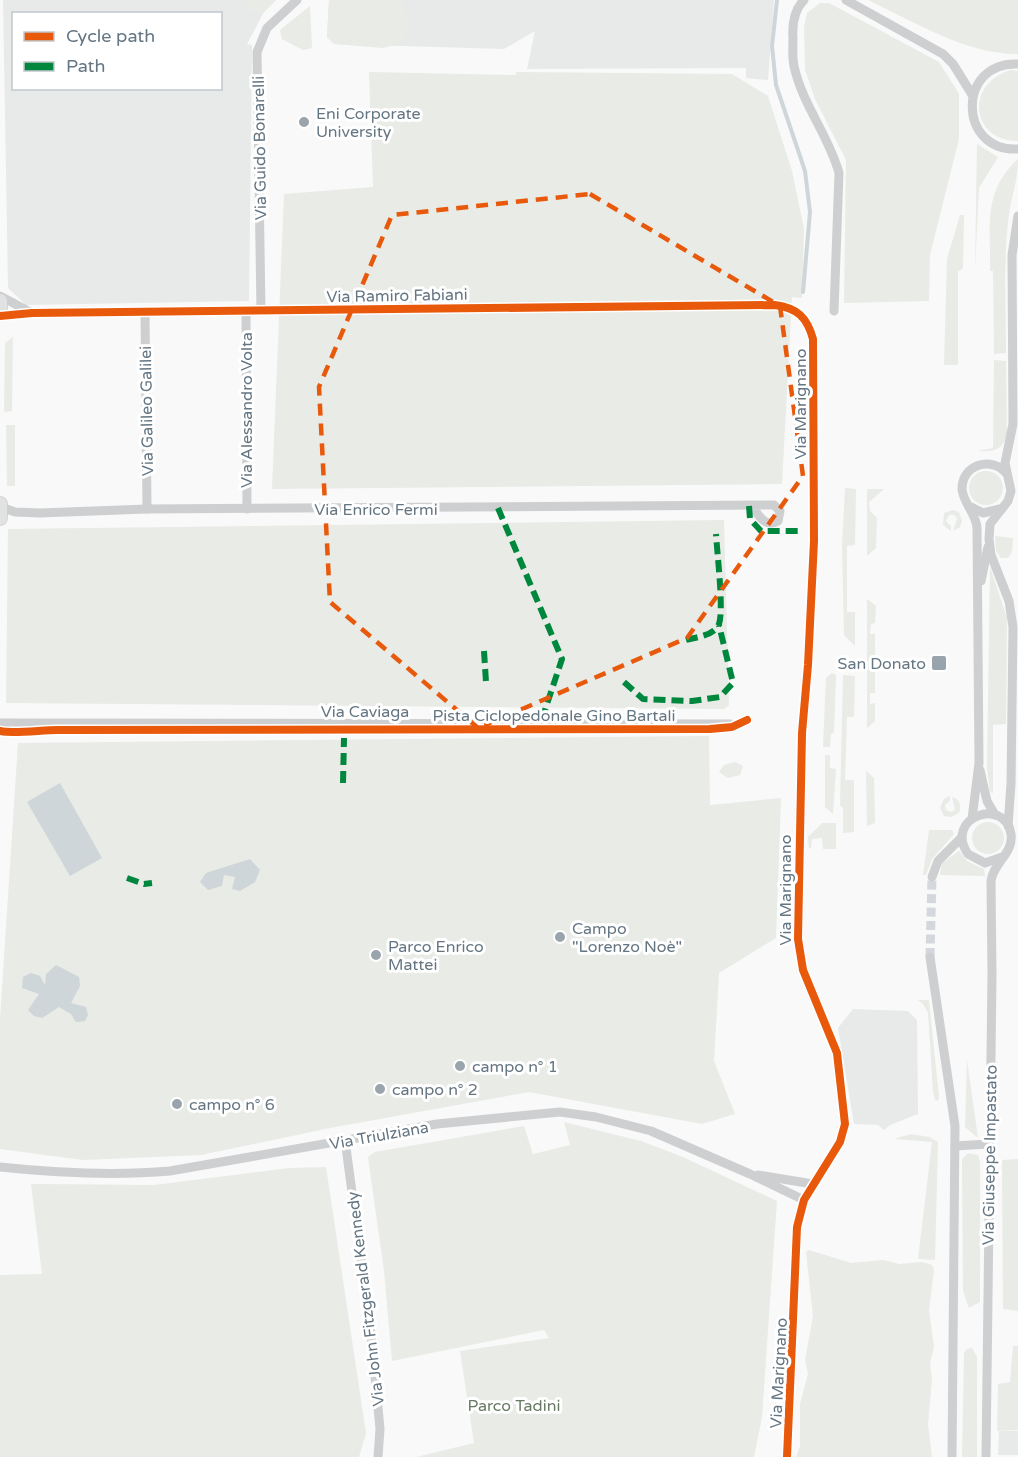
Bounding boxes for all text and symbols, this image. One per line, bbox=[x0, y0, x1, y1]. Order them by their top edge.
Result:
legend bbox=[12, 12, 222, 90]
text: Cycle path bbox=[66, 25, 155, 47]
text: Path bbox=[66, 55, 105, 77]
street label: Via Guido Bonarelli bbox=[249, 76, 271, 220]
place label: Eni Corporate University bbox=[316, 104, 421, 142]
marker: Eni Corporate University bbox=[297, 115, 311, 129]
street label: Via Ramiro Fabiani bbox=[326, 285, 468, 307]
street label: Via Alessandro Volta bbox=[237, 332, 257, 488]
street label: Via Galileo Galilei bbox=[136, 346, 158, 476]
street label: Via Marignano bbox=[791, 349, 811, 459]
street label: Via Enrico Fermi bbox=[314, 500, 438, 520]
place label: San Donato bbox=[838, 654, 926, 674]
marker: San Donato bbox=[930, 654, 948, 672]
street label: Via Caviaga bbox=[321, 702, 409, 722]
street label: Pista Ciclopedonale Gino Bartali bbox=[433, 706, 675, 726]
street label: Via Marignano bbox=[776, 835, 796, 945]
place label: Campo "Lorenzo Noè" bbox=[572, 919, 682, 957]
marker: Campo "Lorenzo Noè" bbox=[553, 930, 567, 944]
place label: Parco Enrico Mattei bbox=[388, 937, 484, 975]
marker: Parco Enrico Mattei bbox=[369, 948, 383, 962]
place label: campo n° 1 bbox=[472, 1057, 558, 1077]
marker: campo n° 1 bbox=[453, 1059, 467, 1073]
street label: Via Giuseppe Impastato bbox=[978, 1065, 1002, 1245]
place label: campo n° 2 bbox=[392, 1080, 478, 1100]
marker: campo n° 2 bbox=[373, 1082, 387, 1096]
place label: campo n° 6 bbox=[189, 1095, 275, 1115]
marker: campo n° 6 bbox=[170, 1097, 184, 1111]
street label: Via Triulziana bbox=[328, 1117, 430, 1155]
street label: Via John Fitzgerald Kennedy bbox=[343, 1190, 389, 1407]
street label: Via Marignano bbox=[766, 1317, 792, 1429]
park label: Parco Tadini bbox=[468, 1396, 560, 1416]

